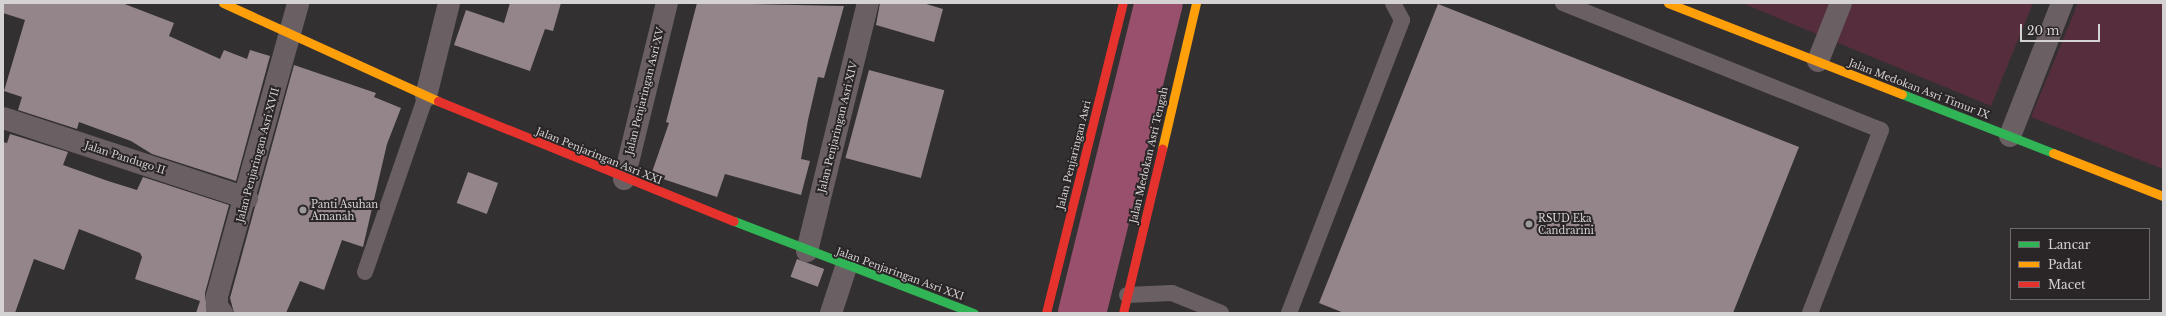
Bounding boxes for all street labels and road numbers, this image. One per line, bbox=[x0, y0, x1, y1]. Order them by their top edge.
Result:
street label: Jalan Penjaringan Asri XV bbox=[623, 26, 667, 156]
street label: Jalan Medokan Asri Timur IX bbox=[1847, 56, 1991, 122]
street label: Jalan Penjaringan Asri XIV bbox=[816, 60, 860, 194]
street label: Jalan Medokan Asri Tengah bbox=[1127, 85, 1171, 225]
street label: Jalan Penjaringan Asri XVII bbox=[234, 86, 282, 224]
street label: Jalan Penjaringan Asri bbox=[1055, 99, 1093, 211]
street label: Jalan Penjaringan Asri XXI bbox=[534, 125, 664, 187]
street label: Jalan Pandugo II bbox=[83, 139, 167, 177]
street label: Jalan Penjaringan Asri XXI bbox=[834, 245, 966, 303]

